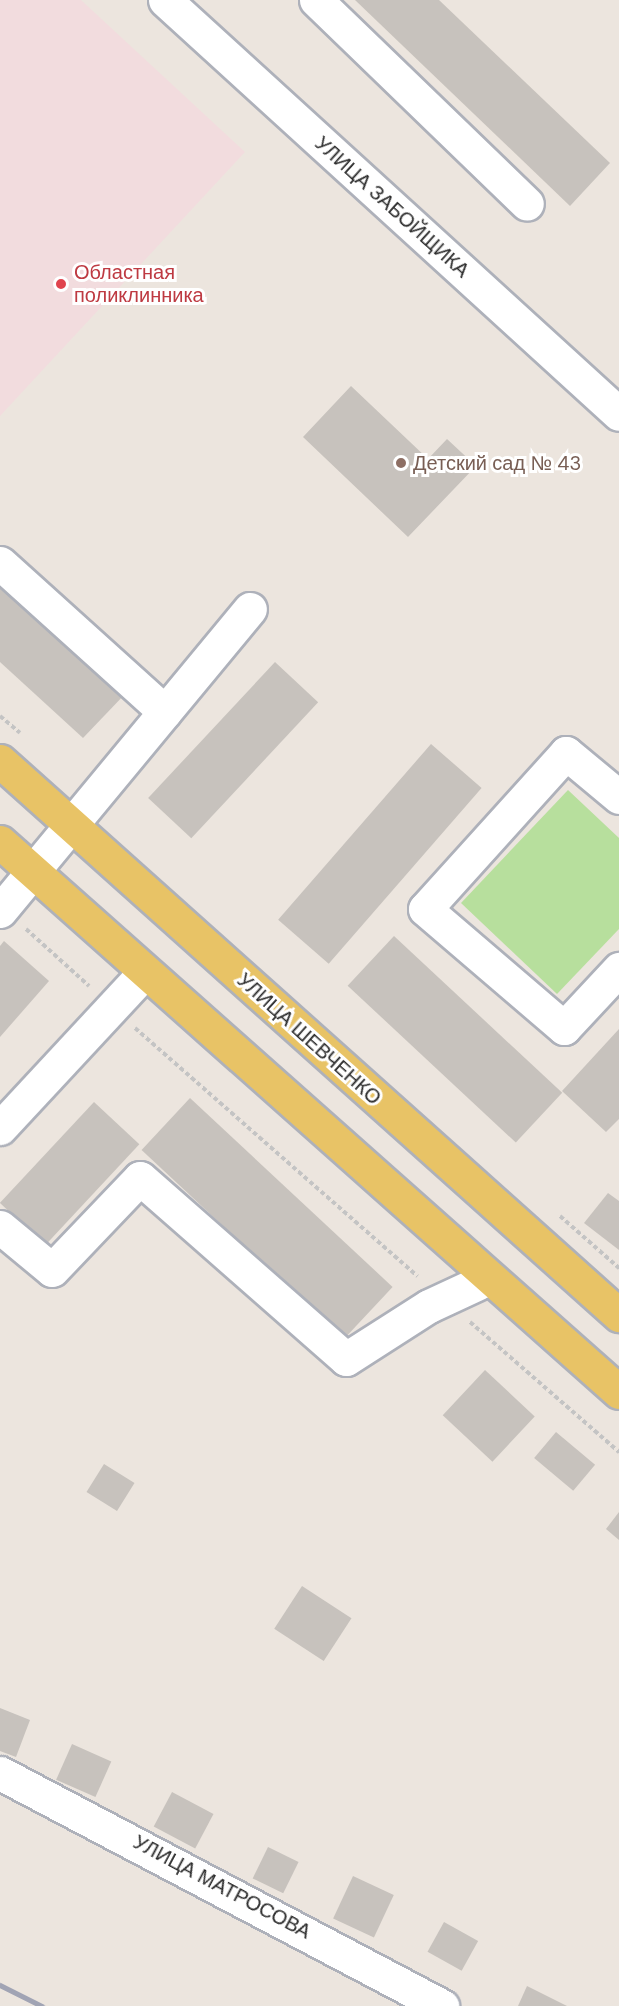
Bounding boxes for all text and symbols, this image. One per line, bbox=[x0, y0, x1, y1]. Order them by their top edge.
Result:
street label: УЛИЦА ЗАБОЙЩИКА bbox=[310, 131, 474, 283]
place label: Областная поликлинника bbox=[74, 260, 204, 307]
marker: Областная поликлинника bbox=[52, 275, 70, 293]
place label: Детский сад № 43 bbox=[413, 451, 581, 475]
marker: Детский сад № 43 bbox=[394, 456, 408, 470]
street label: УЛИЦА ШЕВЧЕНКО bbox=[232, 968, 386, 1110]
street label: УЛИЦА МАТРОСОВА bbox=[129, 1830, 315, 1944]

